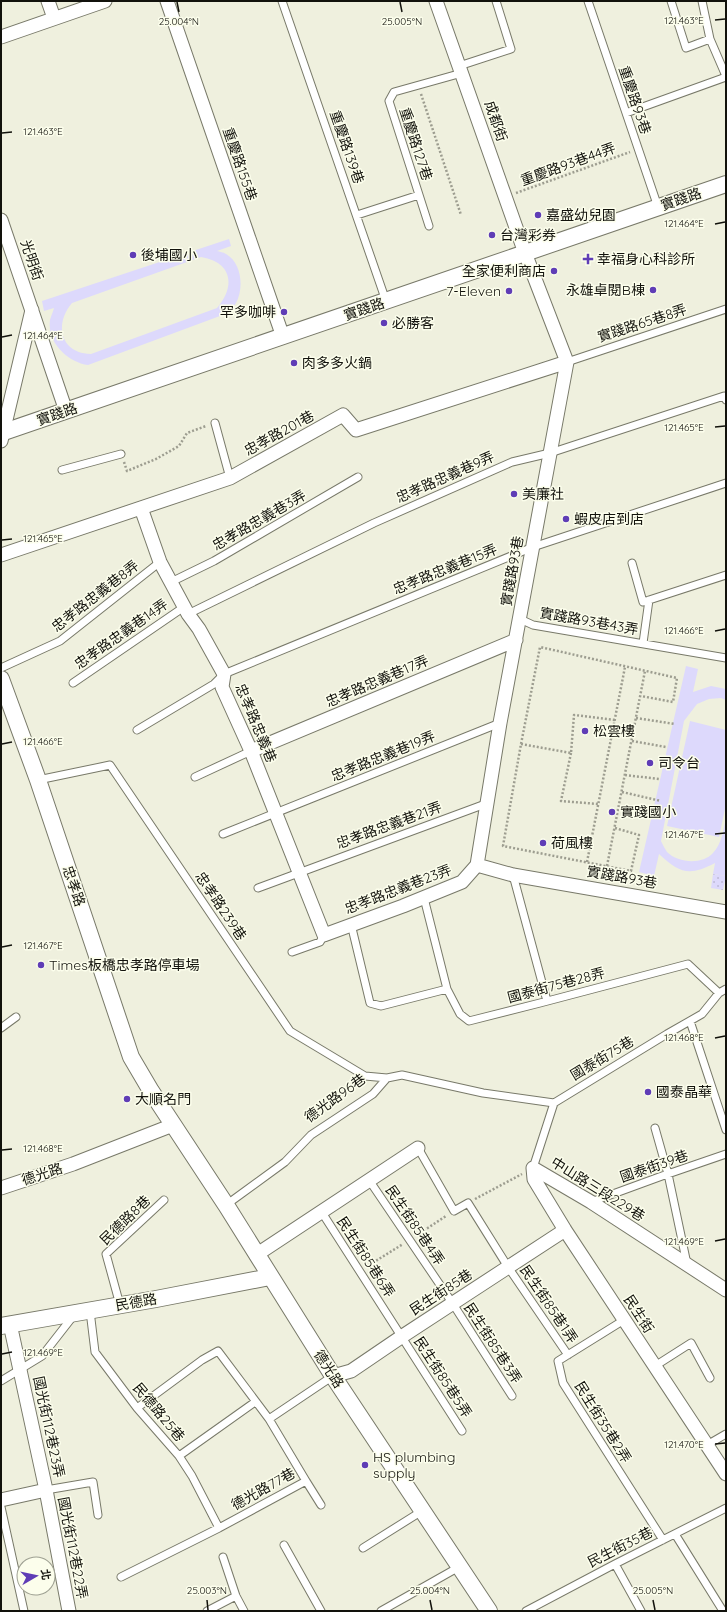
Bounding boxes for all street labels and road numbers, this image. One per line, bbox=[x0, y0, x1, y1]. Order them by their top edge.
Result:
street label: 重慶路93巷 bbox=[615, 63, 655, 137]
street label: 成都街 bbox=[481, 98, 511, 144]
street label: 重慶路127巷 bbox=[396, 105, 436, 183]
street label: 重慶路139巷 bbox=[326, 108, 368, 186]
street label: 重慶路155巷 bbox=[219, 125, 261, 203]
street label: 重慶路93巷44弄 bbox=[518, 138, 618, 190]
street label: 實踐路 bbox=[658, 184, 704, 214]
street label: 光明街 bbox=[17, 237, 47, 283]
street label: 實踐路 bbox=[341, 294, 387, 324]
street label: 實踐路65巷8弄 bbox=[595, 300, 689, 346]
street label: 實踐路 bbox=[34, 399, 80, 429]
street label: 忠孝路201巷 bbox=[241, 406, 317, 460]
street label: 忠孝路忠義巷9弄 bbox=[393, 447, 497, 507]
street label: 忠孝路忠義巷3弄 bbox=[209, 486, 309, 554]
street label: 實踐路93巷 bbox=[497, 534, 527, 608]
street label: 忠孝路忠義巷15弄 bbox=[390, 540, 500, 598]
street label: 忠孝路忠義巷8弄 bbox=[48, 556, 142, 636]
street label: 忠孝路忠義巷14弄 bbox=[71, 595, 171, 673]
street label: 實踐路93巷43弄 bbox=[538, 603, 640, 639]
street label: 忠孝路忠義巷17弄 bbox=[323, 651, 431, 711]
street label: 忠孝路忠義巷 bbox=[231, 681, 281, 765]
street label: 忠孝路忠義巷19弄 bbox=[328, 727, 438, 785]
street label: 忠孝路忠義巷21弄 bbox=[334, 798, 444, 852]
street label: 忠孝路忠義巷23弄 bbox=[342, 860, 454, 918]
street label: 實踐路93巷 bbox=[585, 862, 659, 892]
street label: 忠孝路 bbox=[59, 863, 89, 909]
street label: 忠孝路239巷 bbox=[191, 868, 251, 944]
street label: 國泰街75巷28弄 bbox=[505, 963, 607, 1007]
street label: 國泰街75巷 bbox=[567, 1032, 637, 1084]
street label: 德光路96巷 bbox=[301, 1070, 369, 1126]
street label: 國泰街39巷 bbox=[617, 1146, 691, 1186]
street label: 中山路三段229巷 bbox=[548, 1153, 648, 1225]
street label: 德光路 bbox=[19, 1159, 65, 1189]
street label: 民生街85巷4弄 bbox=[382, 1182, 448, 1268]
street label: 民德路8巷 bbox=[96, 1191, 154, 1249]
street label: 民生街85巷6弄 bbox=[333, 1213, 399, 1301]
street label: 民生街85巷1弄 bbox=[516, 1262, 582, 1346]
street label: 民生街85巷 bbox=[406, 1265, 476, 1319]
street label: 民德路 bbox=[114, 1289, 158, 1315]
street label: 民生街 bbox=[620, 1291, 658, 1337]
street label: 民生街85巷3弄 bbox=[460, 1299, 526, 1387]
street label: 民生街85巷5弄 bbox=[410, 1333, 476, 1421]
street label: 德光路 bbox=[310, 1346, 348, 1392]
street label: 國光街112巷23弄 bbox=[29, 1375, 69, 1479]
street label: 民生街35巷2弄 bbox=[571, 1378, 635, 1466]
street label: 民德路25巷 bbox=[129, 1379, 189, 1445]
street label: 德光路77巷 bbox=[228, 1464, 298, 1514]
street label: 國光街112巷22弄 bbox=[54, 1495, 92, 1601]
street label: 民生街35巷 bbox=[584, 1523, 656, 1571]

